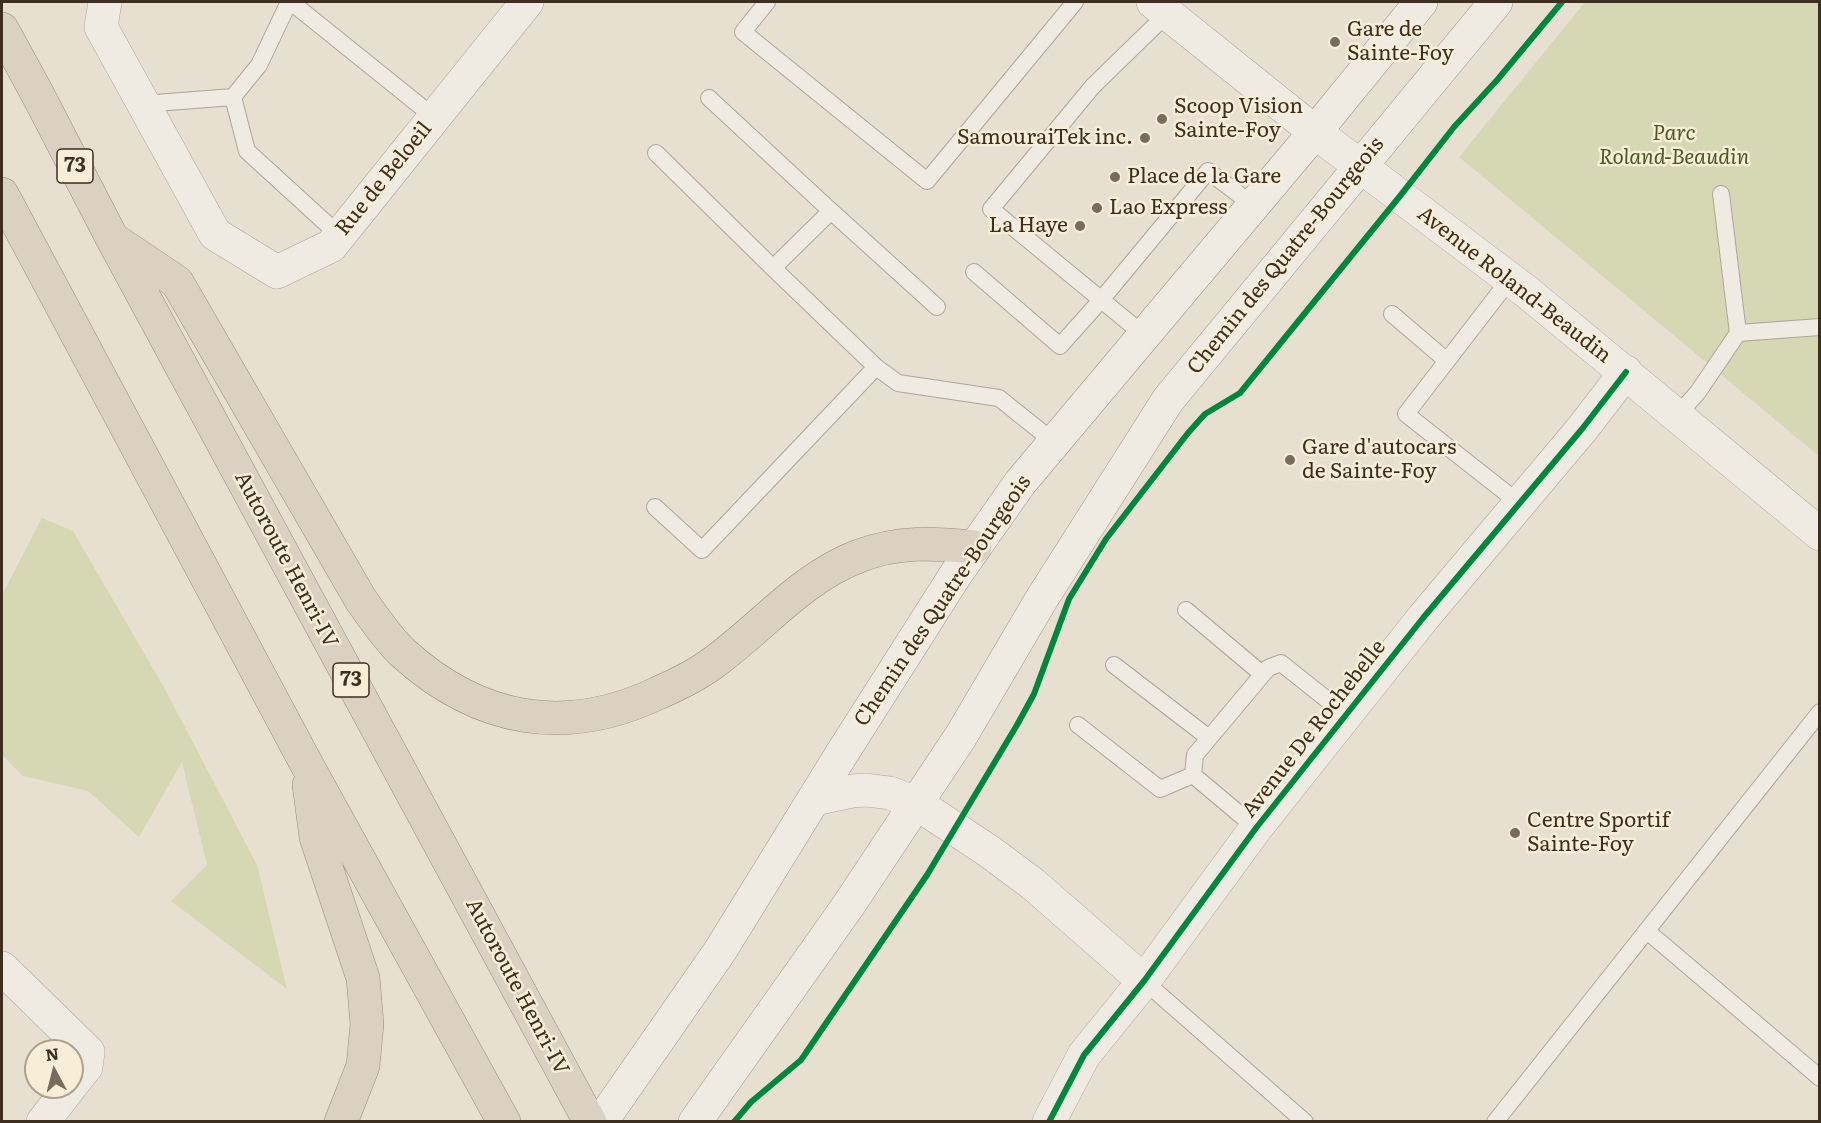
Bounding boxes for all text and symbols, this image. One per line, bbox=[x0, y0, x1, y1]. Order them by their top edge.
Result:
place label: Gare de Sainte-Foy bbox=[1347, 17, 1454, 67]
marker: Gare de Sainte-Foy bbox=[1328, 35, 1342, 49]
place label: Scoop Vision Sainte-Foy bbox=[1174, 94, 1303, 144]
marker: Scoop Vision Sainte-Foy bbox=[1155, 112, 1169, 126]
street label: Rue de Beloeil bbox=[330, 117, 438, 241]
park label: Parc Roland-Beaudin bbox=[1599, 121, 1749, 171]
place label: SamouraiTek inc. bbox=[957, 125, 1133, 151]
marker: SamouraiTek inc. bbox=[1138, 131, 1152, 145]
street label: Chemin des Quatre-Bourgeois bbox=[1183, 132, 1389, 380]
road number: 73 bbox=[57, 149, 93, 183]
place label: Place de la Gare bbox=[1127, 164, 1281, 190]
marker: Place de la Gare bbox=[1108, 170, 1122, 184]
place label: Lao Express bbox=[1109, 195, 1227, 221]
marker: Lao Express bbox=[1090, 201, 1104, 215]
street label: Avenue Roland-Beaudin bbox=[1412, 201, 1616, 369]
place label: La Haye bbox=[989, 213, 1068, 239]
marker: La Haye bbox=[1073, 219, 1087, 233]
place label: Gare d'autocars de Sainte-Foy bbox=[1302, 435, 1456, 485]
marker: Gare d'autocars de Sainte-Foy bbox=[1283, 453, 1297, 467]
street label: Autoroute Henri-IV bbox=[229, 467, 343, 653]
street label: Chemin des Quatre-Bourgeois bbox=[849, 471, 1037, 731]
street label: Avenue De Rochebelle bbox=[1237, 635, 1391, 823]
road number: 73 bbox=[333, 663, 369, 697]
place label: Centre Sportif Sainte-Foy bbox=[1527, 808, 1670, 858]
marker: Centre Sportif Sainte-Foy bbox=[1508, 826, 1522, 840]
street label: Autoroute Henri-IV bbox=[460, 894, 574, 1080]
north arrow bbox=[24, 1039, 84, 1099]
text: N bbox=[44, 1040, 60, 1066]

